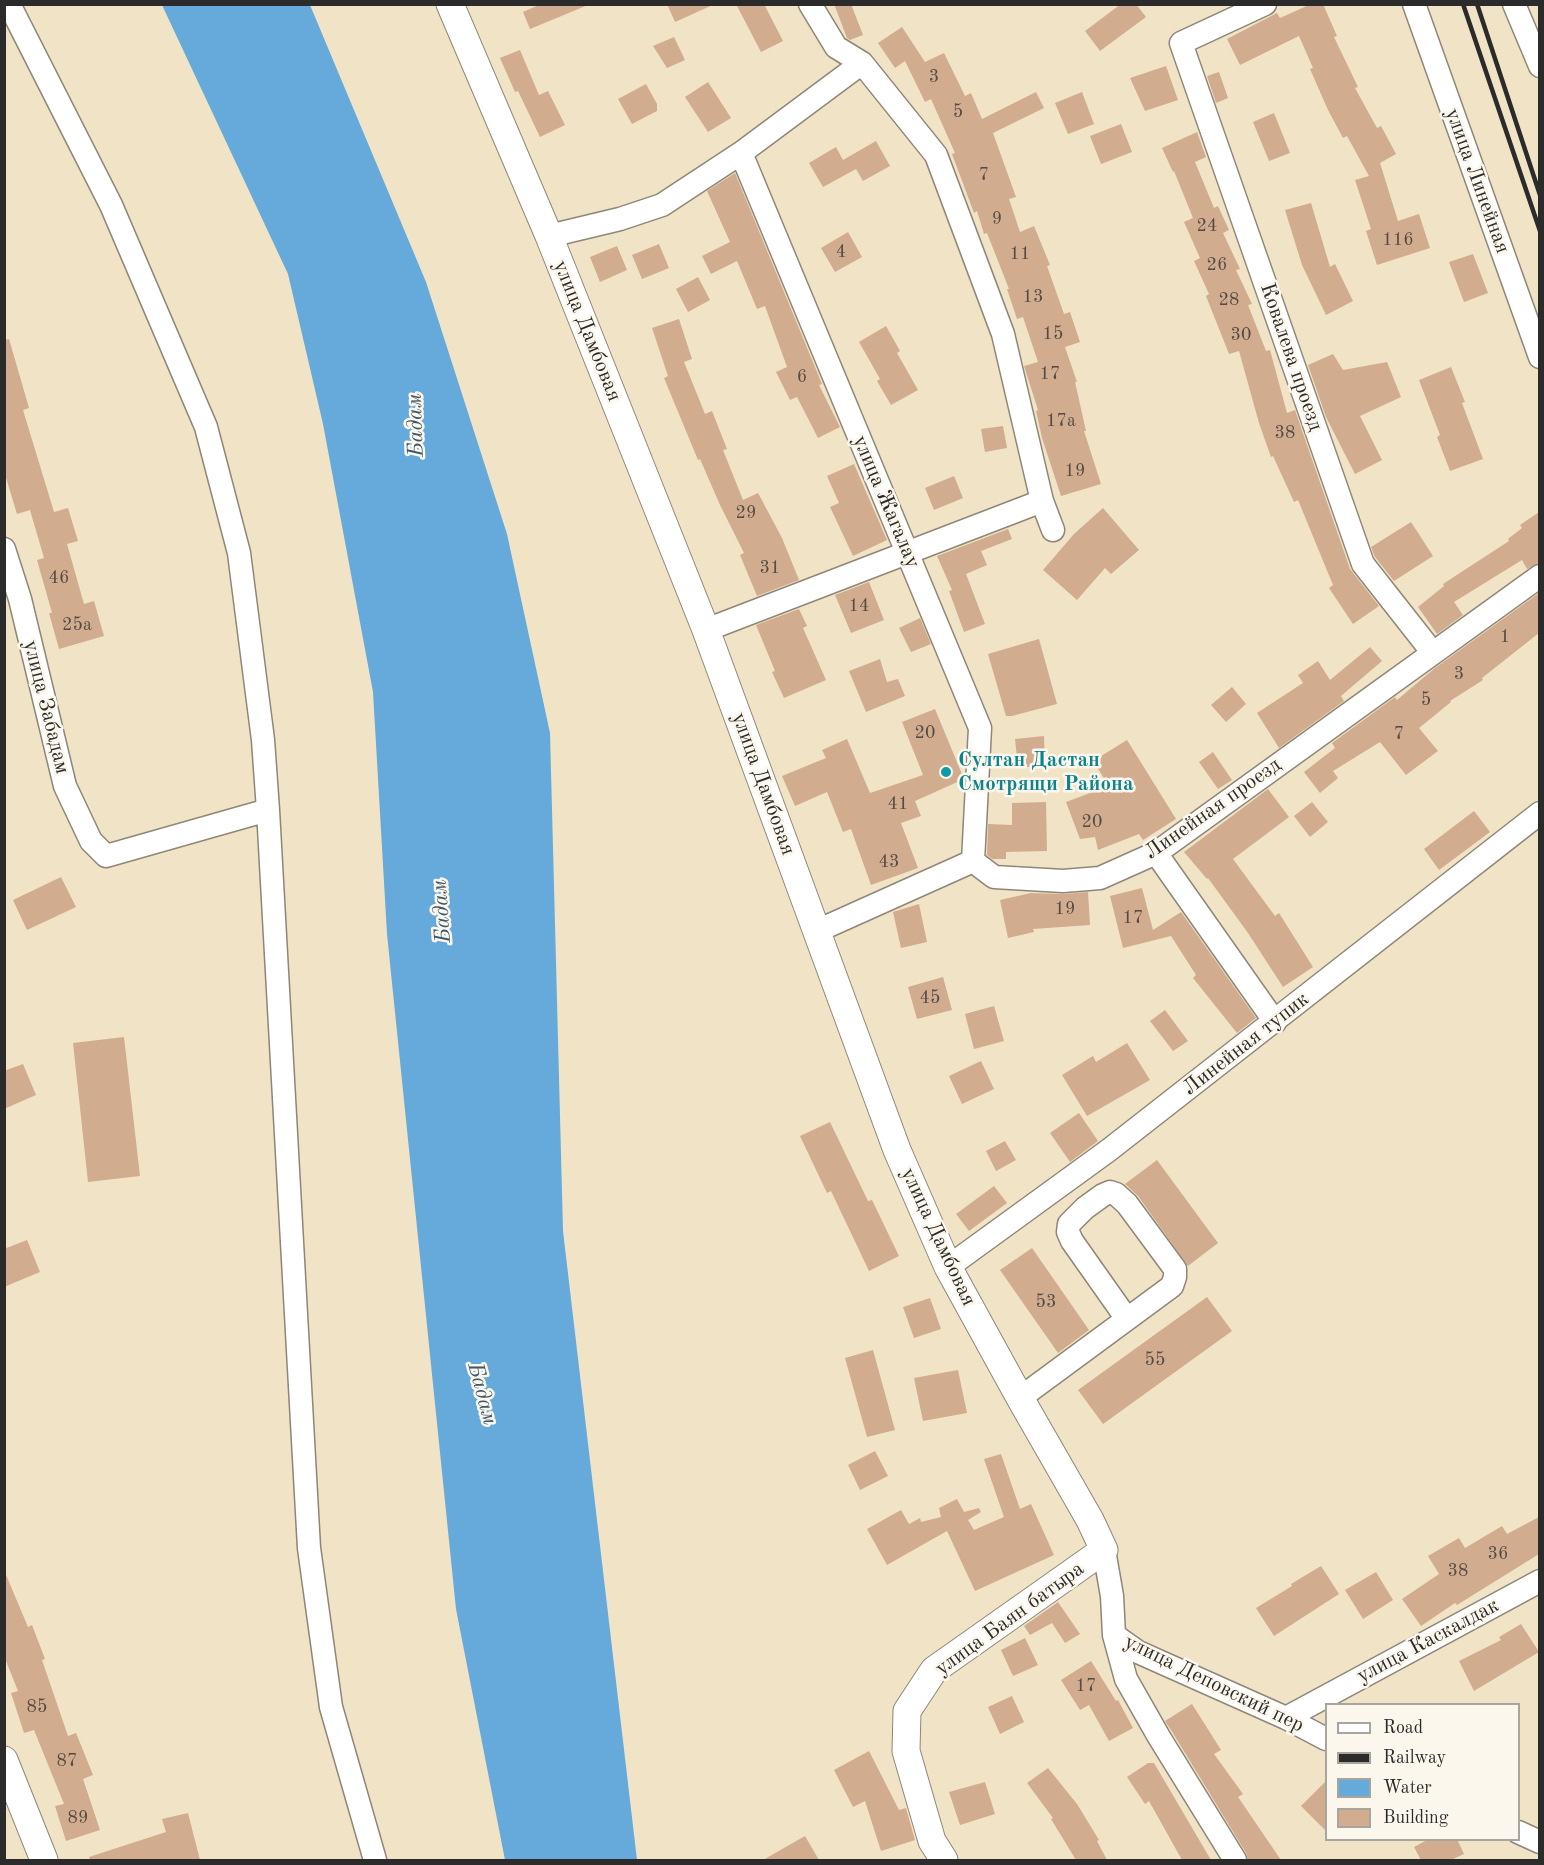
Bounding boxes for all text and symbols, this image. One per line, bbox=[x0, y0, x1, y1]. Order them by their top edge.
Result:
house number: 3 bbox=[929, 66, 939, 88]
house number: 5 bbox=[953, 101, 963, 123]
street label: улица Линейная bbox=[1439, 105, 1515, 257]
house number: 7 bbox=[979, 164, 989, 186]
house number: 9 bbox=[992, 208, 1002, 230]
house number: 24 bbox=[1197, 215, 1217, 237]
house number: 116 bbox=[1382, 229, 1414, 251]
house number: 4 bbox=[836, 241, 846, 263]
house number: 11 bbox=[1010, 243, 1030, 265]
house number: 26 bbox=[1207, 254, 1227, 276]
street label: улица Дамбовая bbox=[547, 257, 627, 405]
street label: Ковалева проезд bbox=[1254, 280, 1328, 434]
house number: 13 bbox=[1023, 286, 1043, 308]
house number: 28 bbox=[1219, 289, 1239, 311]
house number: 15 bbox=[1043, 323, 1063, 345]
house number: 30 bbox=[1231, 324, 1251, 346]
house number: 17 bbox=[1040, 363, 1060, 385]
house number: 6 bbox=[797, 366, 807, 388]
water label: Бадам bbox=[402, 393, 430, 457]
house number: 17а bbox=[1046, 410, 1076, 432]
house number: 38 bbox=[1275, 422, 1295, 444]
street label: улица Жагалау bbox=[847, 432, 925, 572]
house number: 19 bbox=[1065, 460, 1085, 482]
house number: 29 bbox=[736, 502, 756, 524]
house number: 31 bbox=[760, 557, 780, 579]
house number: 46 bbox=[49, 567, 69, 589]
house number: 14 bbox=[849, 595, 869, 617]
house number: 25а bbox=[62, 614, 92, 636]
house number: 1 bbox=[1500, 626, 1510, 648]
street label: улица Забадам bbox=[17, 638, 75, 776]
house number: 3 bbox=[1454, 663, 1464, 685]
house number: 5 bbox=[1421, 689, 1431, 711]
street label: улица Дамбовая bbox=[726, 709, 800, 859]
house number: 20 bbox=[915, 722, 935, 744]
house number: 7 bbox=[1394, 723, 1404, 745]
place label: Султан Дастан Смотрящи Района bbox=[958, 747, 1134, 797]
street label: Линейная проезд bbox=[1140, 753, 1286, 865]
marker: Султан Дастан Смотрящи Района bbox=[939, 765, 953, 779]
house number: 41 bbox=[888, 793, 908, 815]
house number: 20 bbox=[1082, 811, 1102, 833]
house number: 43 bbox=[879, 851, 899, 873]
water label: Бадам bbox=[427, 878, 457, 944]
house number: 19 bbox=[1055, 898, 1075, 920]
house number: 17 bbox=[1123, 907, 1143, 929]
house number: 45 bbox=[920, 987, 940, 1009]
street label: Линейная тупик bbox=[1178, 987, 1314, 1101]
street label: улица Дамбовая bbox=[895, 1164, 981, 1310]
house number: 53 bbox=[1036, 1291, 1056, 1313]
house number: 55 bbox=[1145, 1349, 1165, 1371]
water label: Бадам bbox=[461, 1360, 503, 1428]
house number: 36 bbox=[1488, 1543, 1508, 1565]
street label: улица Баян батыра bbox=[931, 1557, 1089, 1681]
house number: 38 bbox=[1448, 1560, 1468, 1582]
street label: улица Каскалдак bbox=[1353, 1593, 1503, 1689]
street label: улица Деповский пер bbox=[1120, 1629, 1308, 1739]
house number: 17 bbox=[1076, 1675, 1096, 1697]
house number: 85 bbox=[27, 1696, 47, 1718]
legend bbox=[1325, 1703, 1520, 1841]
text: Road bbox=[1383, 1719, 1423, 1737]
text: Railway bbox=[1383, 1749, 1446, 1767]
house number: 87 bbox=[57, 1750, 77, 1772]
text: Water bbox=[1383, 1779, 1432, 1797]
house number: 89 bbox=[68, 1807, 88, 1829]
text: Building bbox=[1383, 1809, 1448, 1827]

